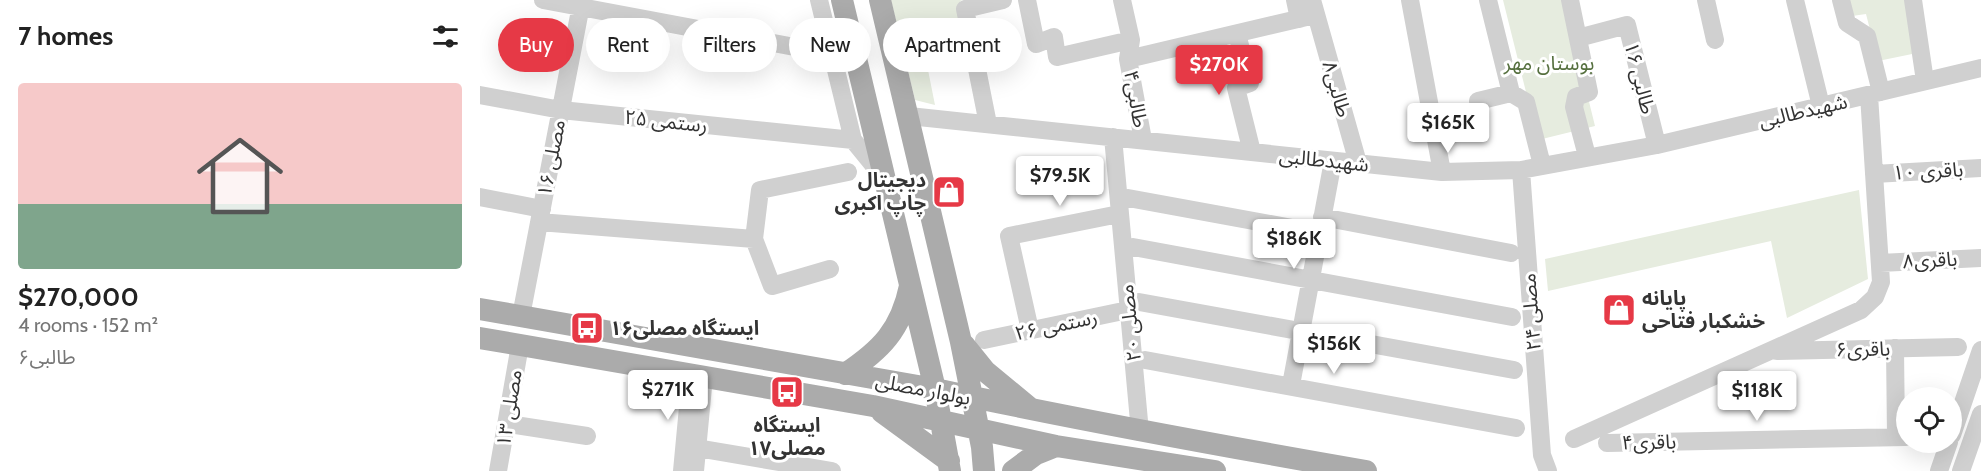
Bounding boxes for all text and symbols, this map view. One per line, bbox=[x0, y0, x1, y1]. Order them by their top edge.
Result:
chip: Buy bbox=[498, 18, 574, 72]
chip: Rent bbox=[586, 18, 670, 72]
chip: Filters bbox=[682, 18, 777, 72]
chip: New bbox=[789, 18, 871, 72]
chip: Apartment bbox=[883, 18, 1022, 72]
text: 7 homes bbox=[18, 20, 113, 52]
icon: filters bbox=[429, 20, 462, 53]
street label: طالبی ۱۶ bbox=[1619, 39, 1661, 117]
pin: $270K bbox=[1177, 45, 1261, 96]
park label: بوستان مهر bbox=[1503, 51, 1594, 75]
text: $270K bbox=[1190, 52, 1248, 76]
street label: طالبی۸ bbox=[1318, 58, 1356, 120]
street label: طالبی۴ bbox=[1119, 69, 1153, 129]
street label: شهیدطالبی bbox=[1756, 89, 1850, 133]
pin: $165K bbox=[1406, 103, 1490, 154]
street label: رستمی ۲۵ bbox=[623, 105, 709, 137]
text: $165K bbox=[1421, 110, 1475, 134]
street label: مصلی ۱۶ bbox=[532, 118, 570, 198]
icon: home bbox=[186, 122, 294, 230]
street label: شهیدطالبی bbox=[1278, 143, 1370, 177]
pin: $79.5K bbox=[1011, 156, 1109, 207]
street label: باقری ۱۰ bbox=[1892, 157, 1964, 185]
text: $79.5K bbox=[1030, 163, 1090, 187]
place label: دیجیتال چاپ اکبری bbox=[834, 168, 926, 217]
shop icon: دیجیتال چاپ اکبری bbox=[931, 174, 967, 210]
pin: $186K bbox=[1252, 219, 1336, 270]
text: $186K bbox=[1267, 226, 1321, 250]
street label: باقری۸ bbox=[1902, 247, 1958, 273]
street label: مصلی ۲۴ bbox=[1516, 272, 1546, 352]
text: $270,000 bbox=[18, 281, 139, 313]
street label: مصلی ۲۰ bbox=[1114, 283, 1146, 363]
place label: پایانه خشکبار فتاحی bbox=[1642, 286, 1765, 333]
shop icon: پایانه خشکبار فتاحی bbox=[1601, 292, 1637, 328]
street label: رستمی ۲۶ bbox=[1013, 305, 1099, 345]
bus stop icon: ایستگاه مصلی۱۶ bbox=[569, 310, 605, 346]
text: 4 rooms · 152 m² bbox=[18, 313, 158, 337]
place label: ایستگاه مصلی۱۶ bbox=[610, 316, 759, 340]
pin: $156K bbox=[1292, 324, 1376, 375]
text: $156K bbox=[1307, 331, 1361, 355]
street label: باقری۶ bbox=[1835, 337, 1891, 361]
text: طالبی۶ bbox=[18, 345, 76, 369]
street label: مصلی ۱۳ bbox=[491, 368, 527, 448]
street label: بولوار مصلی bbox=[873, 368, 973, 410]
pin: $271K bbox=[626, 370, 710, 421]
pin: $118K bbox=[1715, 371, 1799, 422]
bus stop icon: ایستگاه مصلی۱۷ bbox=[769, 374, 805, 410]
text: $271K bbox=[642, 377, 694, 401]
text: $118K bbox=[1732, 378, 1782, 402]
map controls bbox=[1896, 387, 1962, 453]
button: locate bbox=[1896, 387, 1962, 453]
place label: ایستگاه مصلی۱۷ bbox=[748, 413, 826, 460]
street label: باقری۴ bbox=[1621, 430, 1677, 454]

